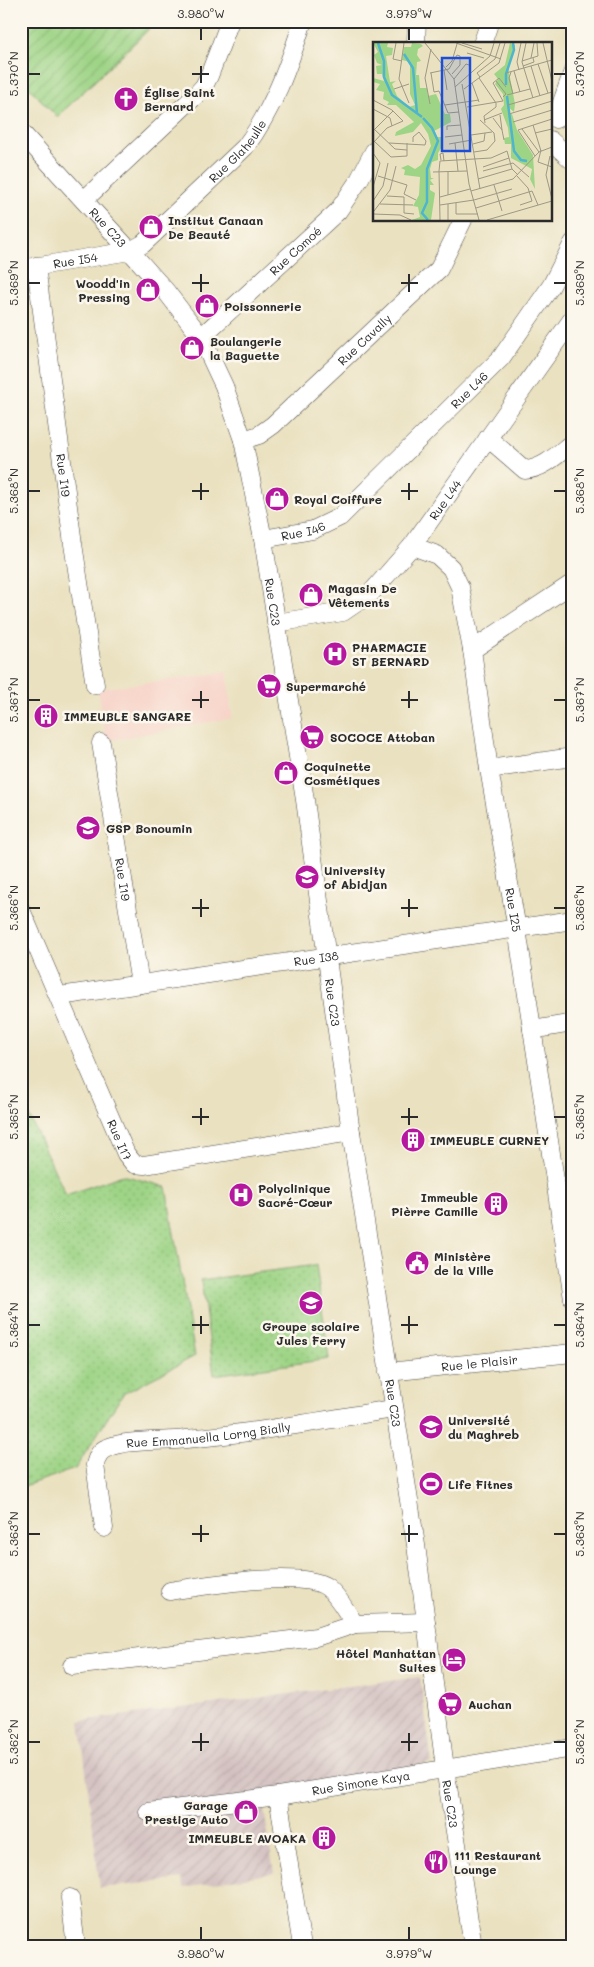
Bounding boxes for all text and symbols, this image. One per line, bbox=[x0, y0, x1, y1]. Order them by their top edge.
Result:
text: 3.980°W bbox=[177, 5, 225, 21]
text: 3.979°W bbox=[386, 5, 432, 21]
inset map bbox=[373, 42, 552, 221]
text: 5.370°N bbox=[5, 51, 21, 97]
text: 5.370°N bbox=[571, 51, 587, 97]
place label: Église Saint Bernard bbox=[144, 84, 215, 114]
church icon: Église Saint Bernard bbox=[113, 86, 139, 112]
street label: Rue Glaheulle bbox=[205, 117, 269, 186]
street label: Rue C23 bbox=[86, 204, 130, 250]
place label: Institut Canaan De Beauté bbox=[168, 212, 263, 242]
shop icon: Institut Canaan De Beauté bbox=[138, 214, 164, 240]
street label: Rue Comoé bbox=[266, 222, 325, 278]
street label: Rue I54 bbox=[52, 248, 99, 272]
text: 5.369°N bbox=[5, 260, 21, 306]
text: 5.369°N bbox=[571, 260, 587, 306]
place label: Woodd'in Pressing bbox=[76, 275, 130, 305]
shop icon: Woodd'in Pressing bbox=[135, 277, 161, 303]
shop icon: Poissonnerie bbox=[194, 293, 220, 319]
place label: Poissonnerie bbox=[224, 298, 301, 314]
street label: Rue Cavally bbox=[334, 310, 394, 368]
place label: Boulangerie la Baguette bbox=[210, 333, 282, 363]
shop icon: Boulangerie la Baguette bbox=[179, 335, 205, 361]
street label: Rue L46 bbox=[447, 368, 491, 412]
street label: Rue I19 bbox=[53, 453, 75, 498]
text: 5.368°N bbox=[5, 468, 21, 514]
text: 5.368°N bbox=[571, 468, 587, 514]
street label: Rue L44 bbox=[425, 476, 465, 523]
shop icon: Royal Coiffure bbox=[264, 486, 290, 512]
place label: Royal Coiffure bbox=[294, 491, 382, 507]
street label: Rue I46 bbox=[280, 517, 328, 544]
street label: Rue C23 bbox=[261, 577, 285, 627]
place label: Magasin De Vêtements bbox=[328, 580, 397, 610]
shop icon: Magasin De Vêtements bbox=[298, 582, 324, 608]
place label: PHARMACIE ST BERNARD bbox=[352, 639, 429, 669]
hospital icon: PHARMACIE ST BERNARD bbox=[322, 641, 348, 667]
supermarket icon: Supermarché bbox=[256, 673, 282, 699]
text: 5.367°N bbox=[5, 678, 21, 722]
place label: Supermarché bbox=[286, 678, 366, 694]
text: 5.367°N bbox=[571, 678, 587, 722]
building icon: IMMEUBLE SANGARE bbox=[33, 703, 59, 729]
place label: IMMEUBLE SANGARE bbox=[64, 708, 192, 724]
supermarket icon: SOCOCE Attoban bbox=[299, 724, 325, 750]
place label: SOCOCE Attoban bbox=[330, 729, 435, 745]
place label: Coquinette Cosmétiques bbox=[304, 758, 380, 788]
shop icon: Coquinette Cosmétiques bbox=[273, 760, 299, 786]
school or university icon: GSP Bonoumin bbox=[75, 815, 101, 841]
place label: GSP Bonoumin bbox=[106, 820, 192, 836]
street label: Rue I19 bbox=[112, 857, 134, 902]
place label: University of Abidjan bbox=[324, 862, 387, 892]
school or university icon: University of Abidjan bbox=[294, 864, 320, 890]
text: 5.366°N bbox=[5, 885, 21, 931]
text: 5.366°N bbox=[571, 885, 587, 931]
street label: Rue I25 bbox=[502, 887, 525, 933]
street label: Rue I38 bbox=[293, 947, 340, 969]
street label: Rue C23 bbox=[322, 978, 344, 1027]
text: 5.365°N bbox=[5, 1094, 21, 1140]
text: 5.365°N bbox=[571, 1094, 587, 1140]
street label: Rue I17 bbox=[104, 1117, 136, 1164]
building icon: IMMEUBLE CURNEY bbox=[400, 1127, 426, 1153]
place label: IMMEUBLE CURNEY bbox=[430, 1132, 549, 1148]
place label: Polyclinique Sacré-Cœur bbox=[258, 1180, 333, 1210]
hospital icon: Polyclinique Sacré-Cœur bbox=[228, 1182, 254, 1208]
place label: Immeuble Pièrre Camille bbox=[391, 1189, 478, 1219]
building icon: Immeuble Pièrre Camille bbox=[483, 1191, 509, 1217]
place label: Ministère de la Ville bbox=[434, 1248, 494, 1278]
public building icon: Ministère de la Ville bbox=[404, 1250, 430, 1276]
school or university icon: Groupe scolaire Jules Ferry bbox=[298, 1290, 324, 1316]
text: 5.364°N bbox=[5, 1302, 21, 1348]
text: 5.364°N bbox=[571, 1302, 587, 1348]
place label: Groupe scolaire Jules Ferry bbox=[262, 1318, 360, 1348]
street label: Rue le Plaisir bbox=[440, 1351, 519, 1374]
street label: Rue C23 bbox=[382, 1378, 405, 1428]
place label: Université du Maghreb bbox=[448, 1412, 519, 1442]
school or university icon: Université du Maghreb bbox=[418, 1414, 444, 1440]
street label: Rue Emmanuella Lorng Bially bbox=[125, 1418, 292, 1451]
sports icon: Life Fitnes bbox=[418, 1471, 444, 1497]
place label: Life Fitnes bbox=[448, 1476, 513, 1492]
text: 5.363°N bbox=[5, 1511, 21, 1557]
text: 5.363°N bbox=[571, 1511, 587, 1557]
place label: Hôtel Manhattan Suites bbox=[336, 1645, 436, 1675]
hotel icon: Hôtel Manhattan Suites bbox=[441, 1647, 467, 1673]
supermarket icon: Auchan bbox=[437, 1691, 463, 1717]
place label: Auchan bbox=[468, 1696, 512, 1712]
text: 5.362°N bbox=[5, 1720, 21, 1765]
text: 5.362°N bbox=[571, 1720, 587, 1765]
street label: Rue Simone Kaya bbox=[311, 1767, 411, 1798]
street label: Rue C23 bbox=[439, 1779, 462, 1829]
place label: Garage Prestige Auto bbox=[144, 1797, 228, 1827]
shop icon: Garage Prestige Auto bbox=[233, 1799, 259, 1825]
building icon: IMMEUBLE AVOAKA bbox=[311, 1825, 337, 1851]
place label: IMMEUBLE AVOAKA bbox=[188, 1830, 306, 1846]
place label: 111 Restaurant Lounge bbox=[454, 1847, 541, 1877]
restaurant icon: 111 Restaurant Lounge bbox=[423, 1849, 449, 1875]
text: 3.980°W bbox=[177, 1945, 225, 1961]
text: 3.979°W bbox=[386, 1945, 432, 1961]

